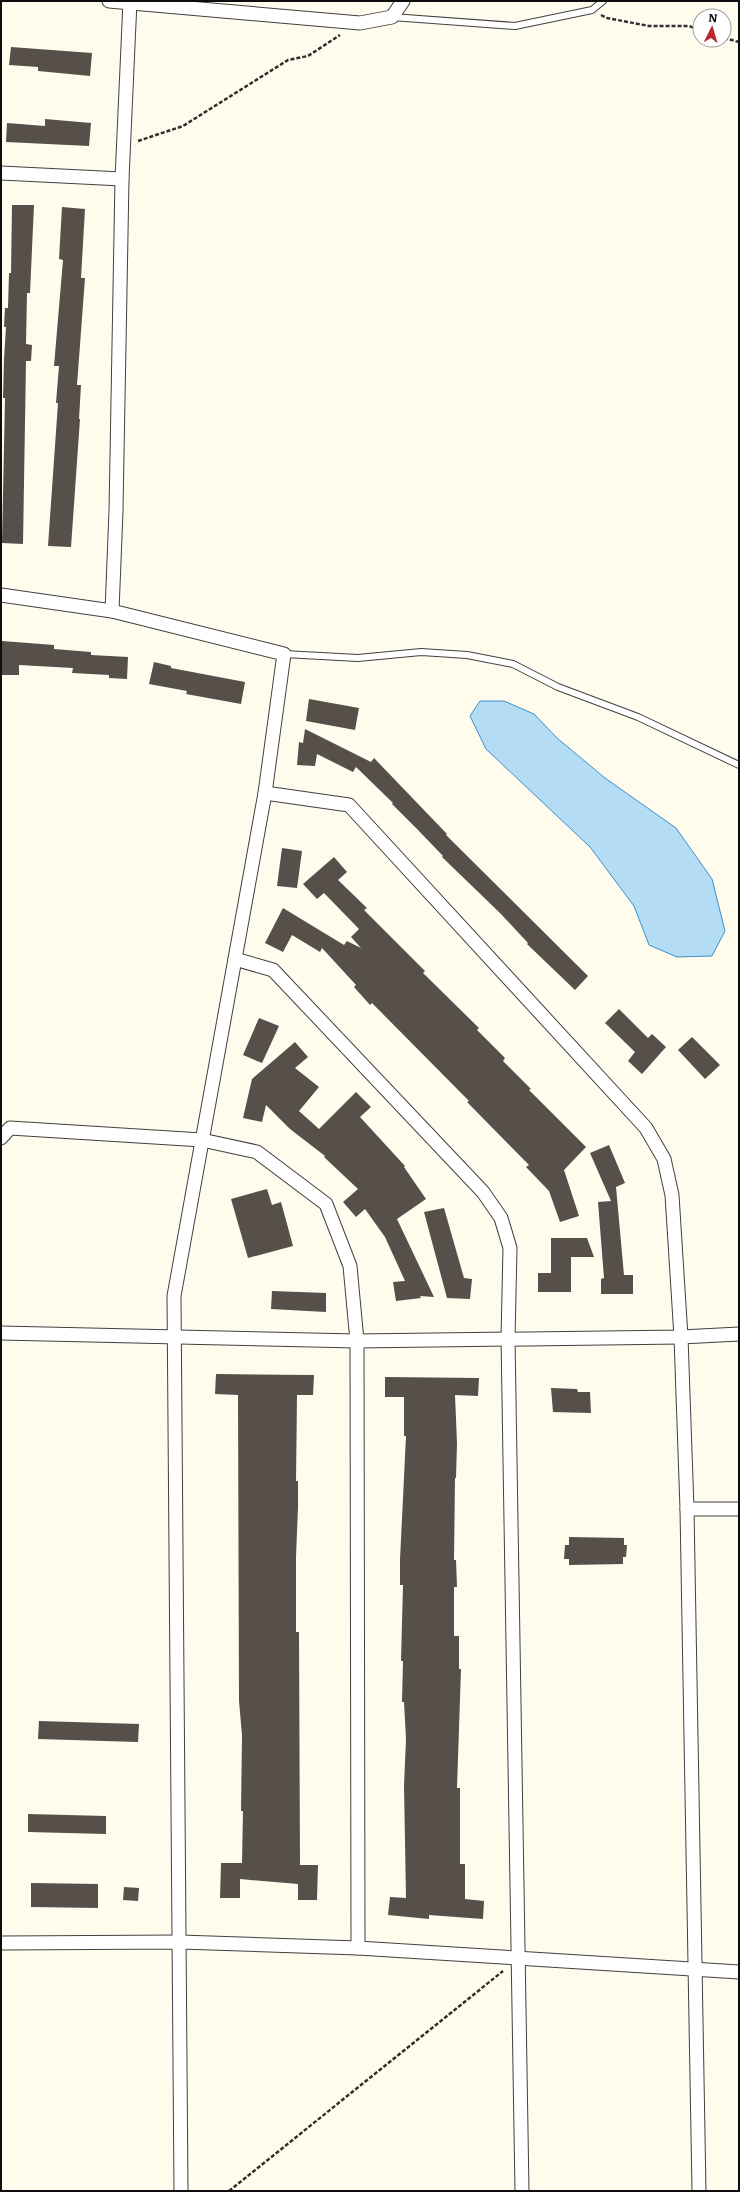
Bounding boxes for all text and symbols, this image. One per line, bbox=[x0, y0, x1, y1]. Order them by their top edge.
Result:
north arrow bbox=[692, 8, 732, 48]
text: N bbox=[708, 9, 718, 25]

